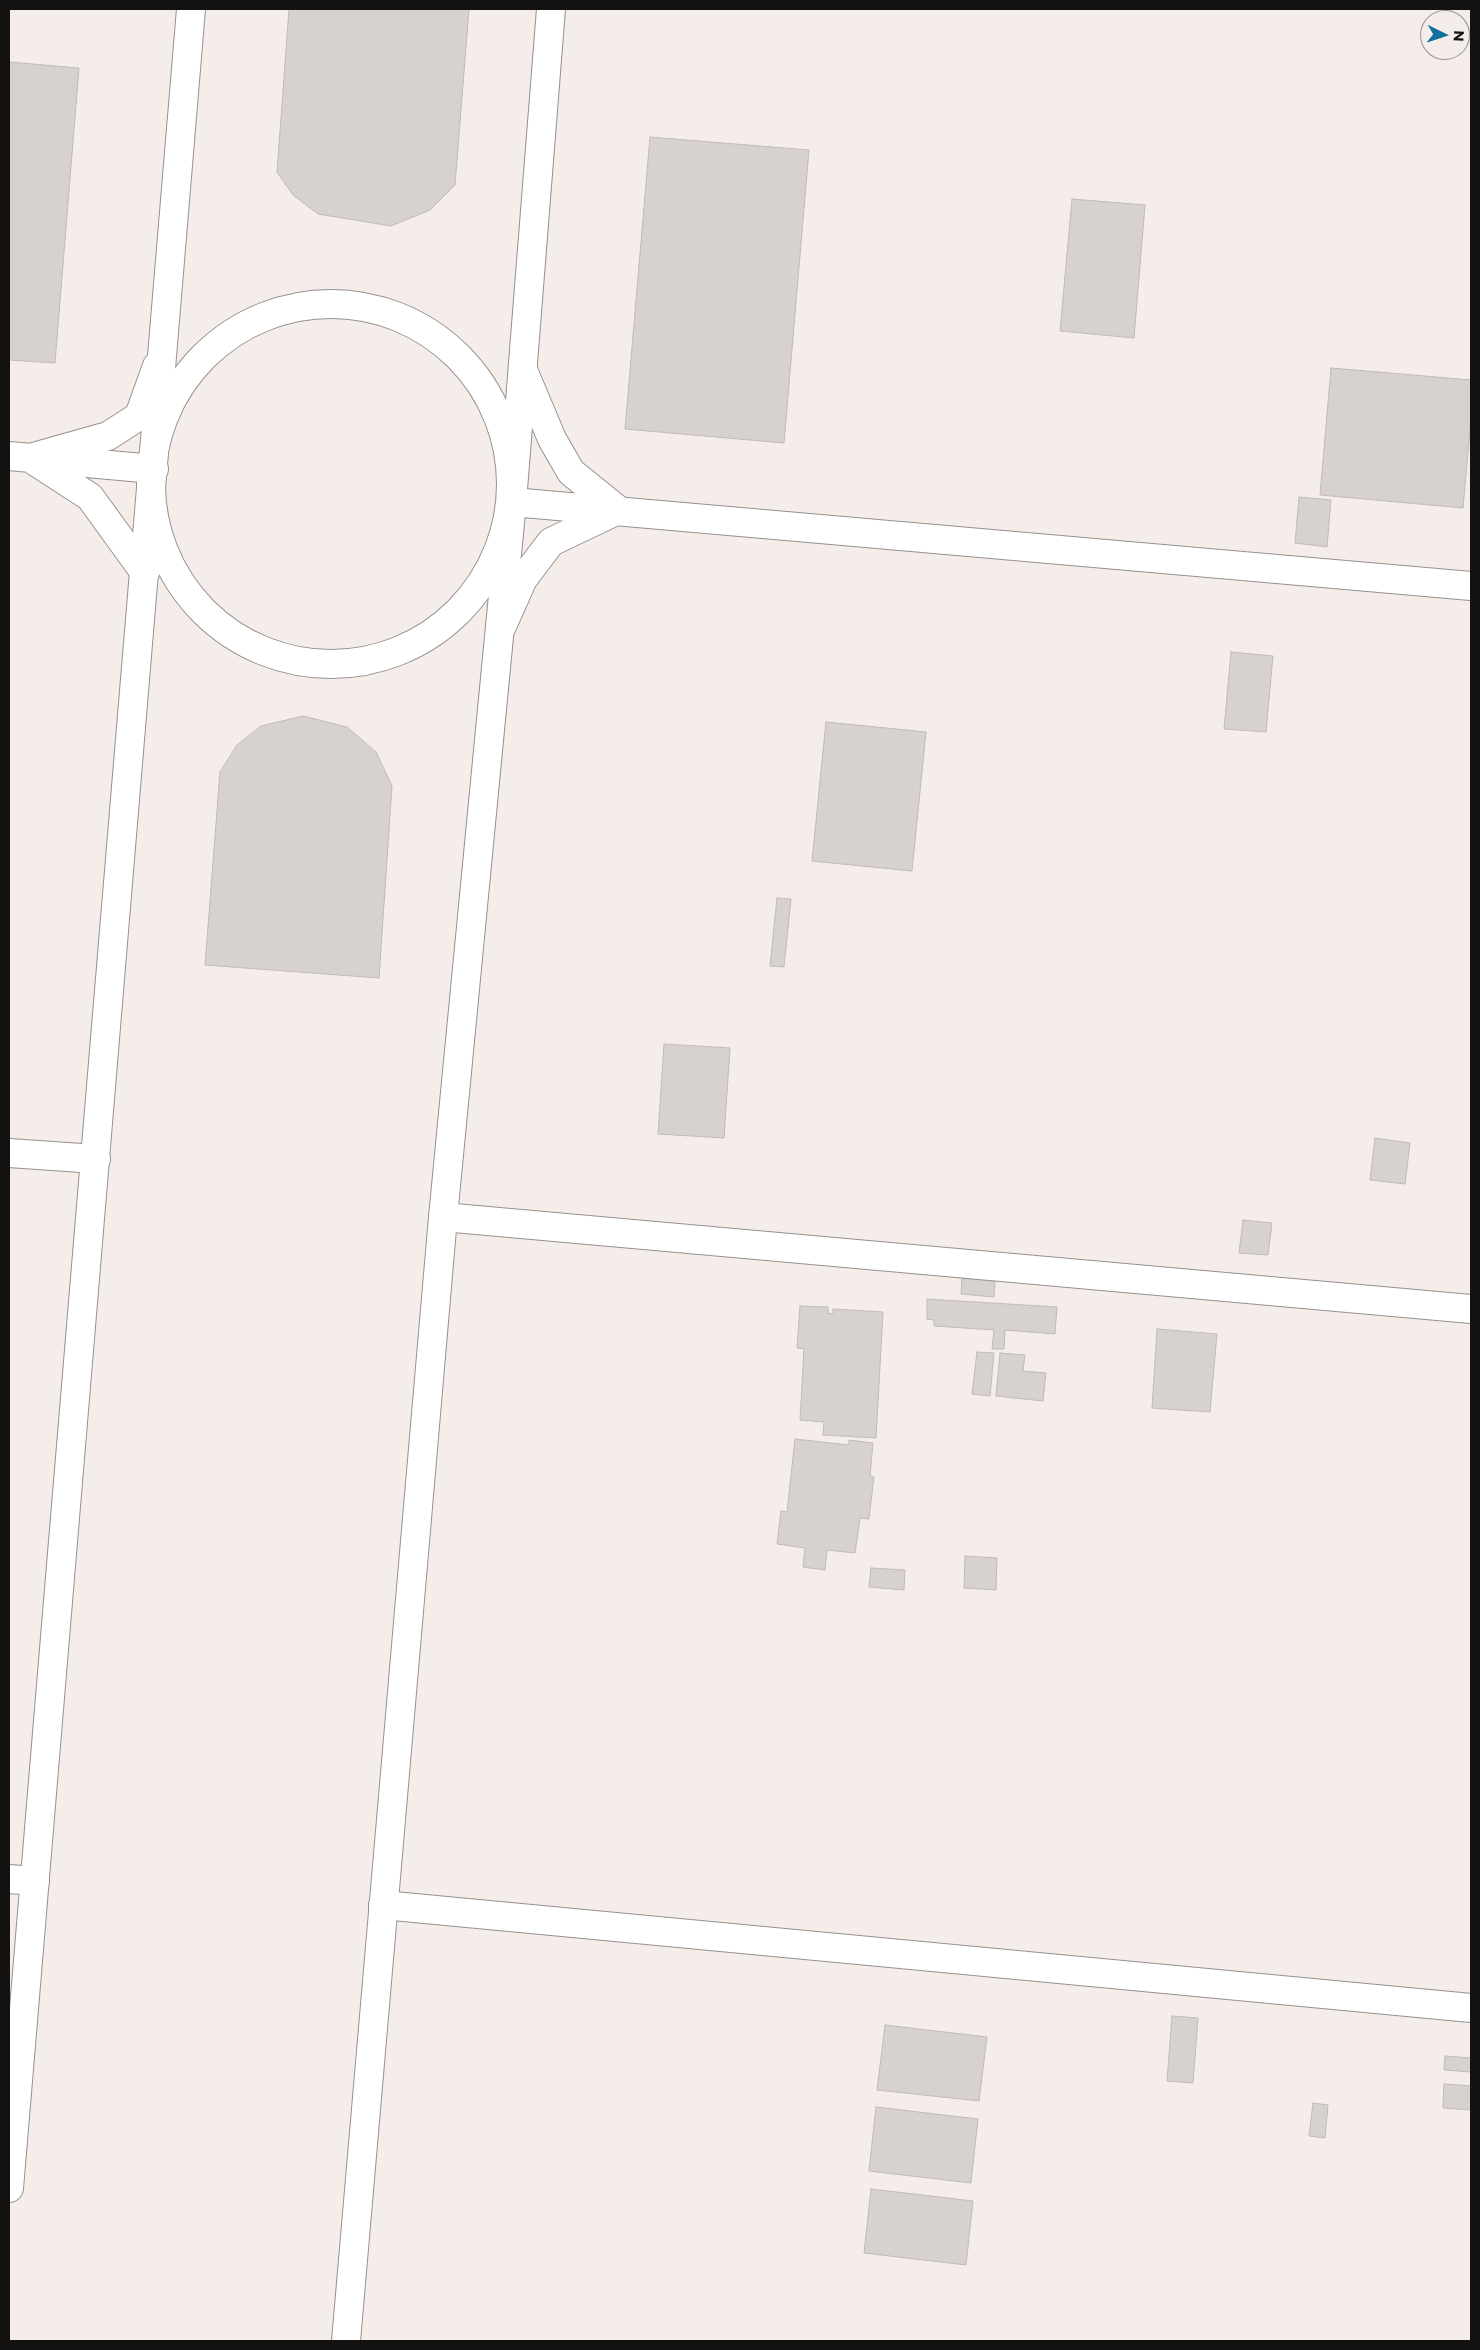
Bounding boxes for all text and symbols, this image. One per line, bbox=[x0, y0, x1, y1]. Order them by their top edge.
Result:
north arrow bbox=[1420, 10, 1470, 60]
text: N bbox=[1450, 30, 1468, 42]

